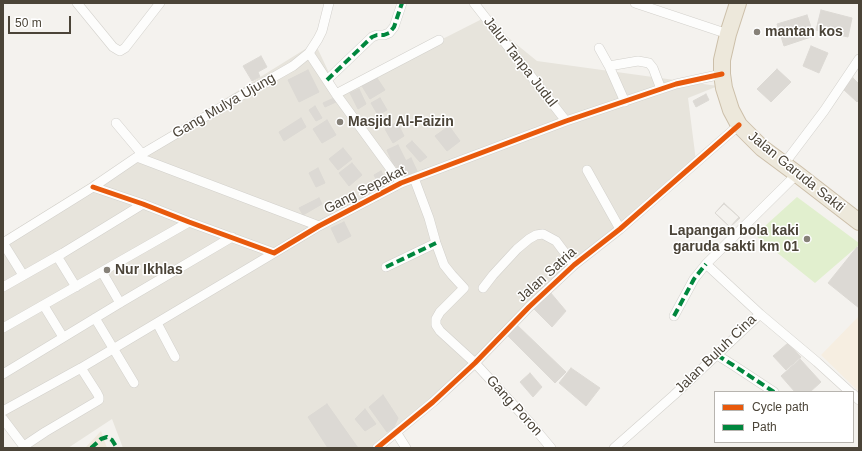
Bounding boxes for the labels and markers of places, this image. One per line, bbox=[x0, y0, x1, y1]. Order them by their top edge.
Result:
place label: mantan kos bbox=[765, 24, 843, 40]
marker: mantan kos bbox=[752, 27, 762, 37]
place label: Masjid Al-Faizin bbox=[348, 114, 454, 130]
marker: Masjid Al-Faizin bbox=[335, 117, 345, 127]
place label: Lapangan bola kaki garuda sakti km 01 bbox=[669, 223, 799, 256]
marker: Lapangan bola kaki garuda sakti km 01 bbox=[802, 234, 812, 244]
place label: Nur Ikhlas bbox=[115, 262, 183, 278]
marker: Nur Ikhlas bbox=[102, 265, 112, 275]

